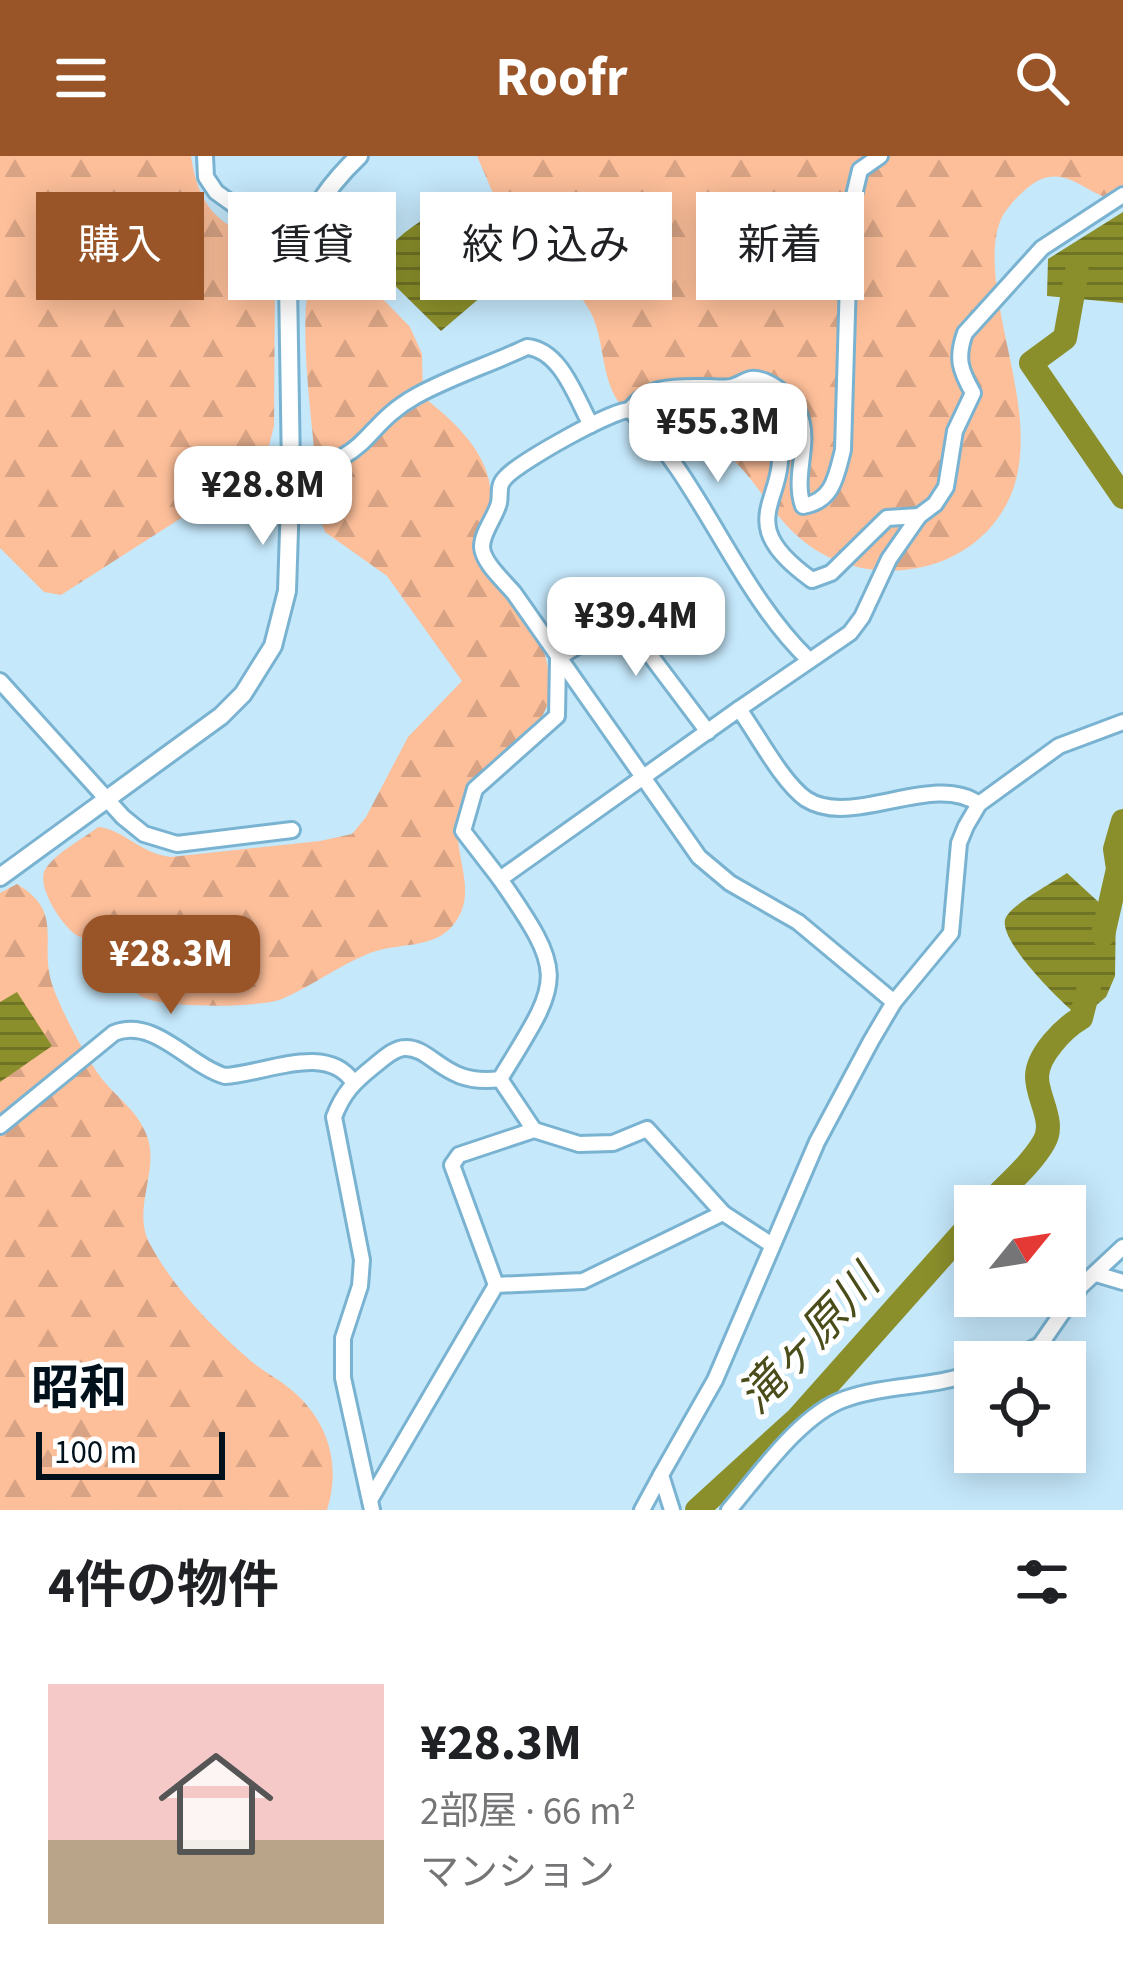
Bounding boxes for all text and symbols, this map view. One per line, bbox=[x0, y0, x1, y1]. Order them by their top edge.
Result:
text: Roofr bbox=[495, 40, 628, 117]
icon: menu bbox=[48, 45, 114, 111]
icon: search bbox=[1009, 45, 1075, 111]
chip: 購入 bbox=[36, 192, 204, 300]
chip: 賃貸 bbox=[228, 192, 396, 300]
chip: 絞り込み bbox=[420, 192, 672, 300]
chip: 新着 bbox=[696, 192, 864, 300]
pin: ¥55.3M bbox=[620, 383, 816, 485]
text: ¥55.3M bbox=[656, 394, 780, 450]
pin: ¥28.8M bbox=[165, 446, 361, 548]
text: ¥28.8M bbox=[201, 457, 325, 513]
pin: ¥39.4M bbox=[538, 577, 734, 679]
text: ¥39.4M bbox=[574, 588, 698, 644]
pin: ¥28.3M bbox=[73, 915, 269, 1017]
text: ¥28.3M bbox=[109, 926, 233, 982]
north arrow bbox=[954, 1185, 1086, 1317]
map controls bbox=[954, 1185, 1086, 1473]
water label: 滝ヶ原川 bbox=[725, 1250, 897, 1428]
button: locate bbox=[954, 1341, 1086, 1473]
district label: 昭和 bbox=[31, 1355, 127, 1423]
scale bar bbox=[36, 1426, 225, 1479]
text: 100 m bbox=[54, 1429, 137, 1476]
icon: filters bbox=[1009, 1549, 1075, 1615]
text: 4件の物件 bbox=[48, 1550, 279, 1622]
text: ¥28.3M bbox=[420, 1707, 582, 1779]
icon: home bbox=[144, 1732, 288, 1876]
text: 2部屋 · 66 m² bbox=[420, 1784, 636, 1840]
text: マンション bbox=[420, 1845, 615, 1901]

